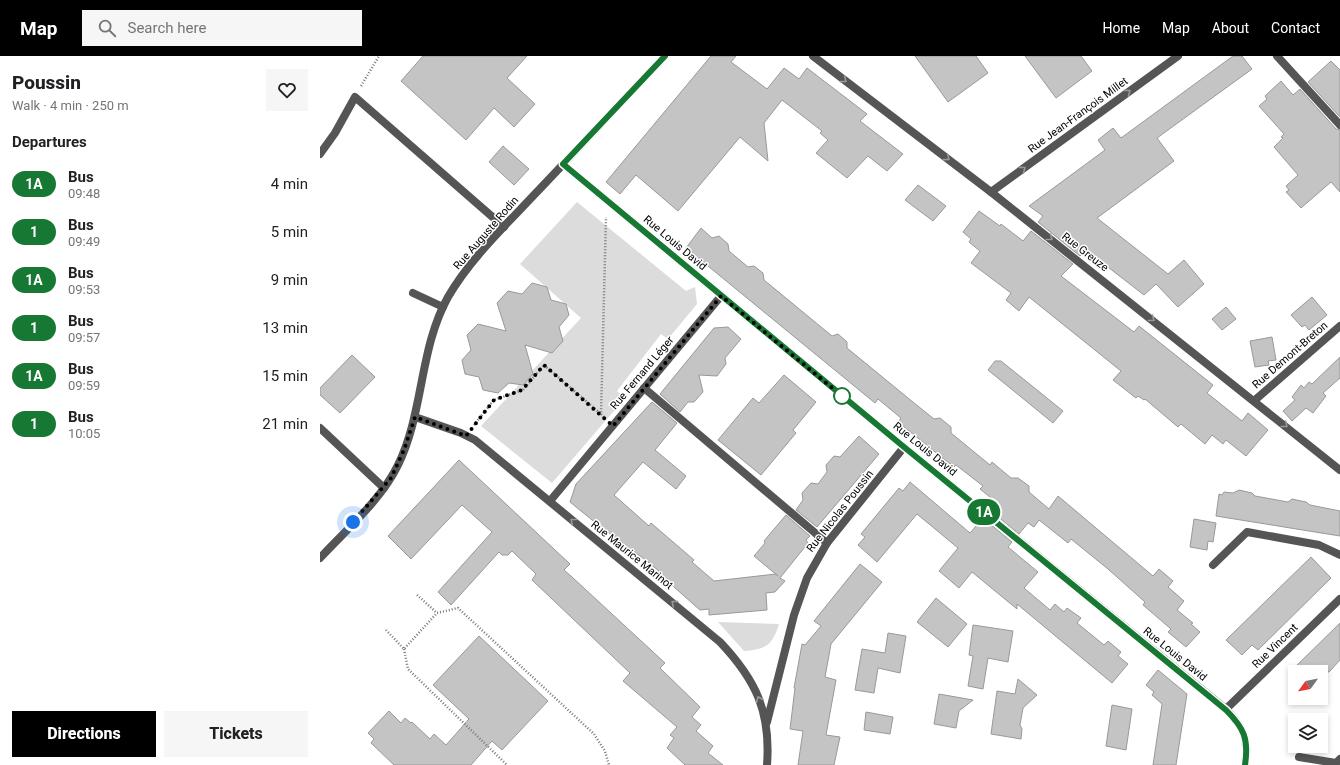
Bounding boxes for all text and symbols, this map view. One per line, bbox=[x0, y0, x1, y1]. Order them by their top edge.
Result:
search box bbox=[82, 10, 362, 46]
text: Map bbox=[20, 17, 58, 40]
icon: search bbox=[96, 17, 118, 39]
text: Search here bbox=[128, 19, 206, 37]
text: Home bbox=[1102, 20, 1140, 36]
text: Map bbox=[1162, 20, 1190, 36]
text: About bbox=[1212, 20, 1249, 36]
text: Contact bbox=[1271, 20, 1320, 36]
button: heart bbox=[266, 69, 308, 111]
text: Poussin bbox=[12, 71, 81, 94]
street label: Rue Jean-François Millet bbox=[1026, 74, 1131, 156]
one-way arrow bbox=[839, 75, 846, 82]
one-way arrow bbox=[1123, 90, 1130, 97]
text: Walk · 4 min · 250 m bbox=[12, 98, 129, 113]
text: Departures bbox=[12, 133, 87, 151]
one-way arrow bbox=[943, 154, 950, 161]
one-way arrow bbox=[1018, 167, 1025, 174]
text: Bus bbox=[68, 168, 94, 186]
text: 4 min bbox=[271, 175, 308, 193]
text: 1A bbox=[25, 176, 43, 192]
text: 09:48 bbox=[68, 186, 100, 201]
street label: Rue Auguste Rodin bbox=[451, 194, 521, 272]
street label: Rue Louis David bbox=[641, 213, 709, 273]
text: Bus bbox=[68, 216, 94, 234]
text: 5 min bbox=[271, 223, 308, 241]
text: 1 bbox=[30, 224, 38, 240]
street label: Rue Greuze bbox=[1059, 230, 1111, 274]
text: 09:49 bbox=[68, 234, 100, 249]
one-way arrow bbox=[1045, 234, 1052, 241]
text: Bus bbox=[68, 264, 94, 282]
text: 9 min bbox=[271, 271, 308, 289]
text: 1A bbox=[25, 272, 43, 288]
text: 09:53 bbox=[68, 282, 100, 297]
text: Bus bbox=[68, 312, 94, 330]
one-way arrow bbox=[1147, 314, 1154, 321]
text: 13 min bbox=[262, 319, 308, 337]
street label: Rue Demont-Breton bbox=[1250, 319, 1330, 391]
text: 1 bbox=[30, 320, 38, 336]
text: 09:57 bbox=[68, 330, 100, 345]
street label: Rue Fernand Léger bbox=[608, 334, 677, 412]
text: Bus bbox=[68, 360, 94, 378]
text: 15 min bbox=[262, 367, 308, 385]
text: 1A bbox=[25, 368, 43, 384]
text: 09:59 bbox=[68, 378, 100, 393]
unlabelled marker bbox=[833, 387, 851, 405]
text: Bus bbox=[68, 408, 94, 426]
text: 21 min bbox=[262, 415, 308, 433]
text: 1 bbox=[30, 416, 38, 432]
street label: Rue Louis David bbox=[891, 419, 959, 479]
one-way arrow bbox=[1280, 420, 1287, 427]
text: 10:05 bbox=[68, 426, 100, 441]
street label: Rue Nicolas Poussin bbox=[804, 467, 876, 555]
line badge: 1A bbox=[966, 499, 1002, 525]
text: 1A bbox=[975, 504, 993, 520]
your location bbox=[343, 512, 363, 532]
one-way arrow bbox=[571, 518, 578, 525]
street label: Rue Maurice Marinot bbox=[588, 518, 676, 592]
one-way arrow bbox=[671, 601, 678, 608]
street label: Rue Vincent bbox=[1249, 621, 1301, 671]
street label: Rue Louis David bbox=[1141, 624, 1209, 684]
north arrow bbox=[1288, 665, 1328, 705]
map controls bbox=[1288, 665, 1328, 753]
one-way arrow bbox=[756, 696, 764, 704]
button: Directions bbox=[12, 711, 156, 757]
button: Tickets bbox=[164, 711, 308, 757]
button: layers bbox=[1288, 713, 1328, 753]

